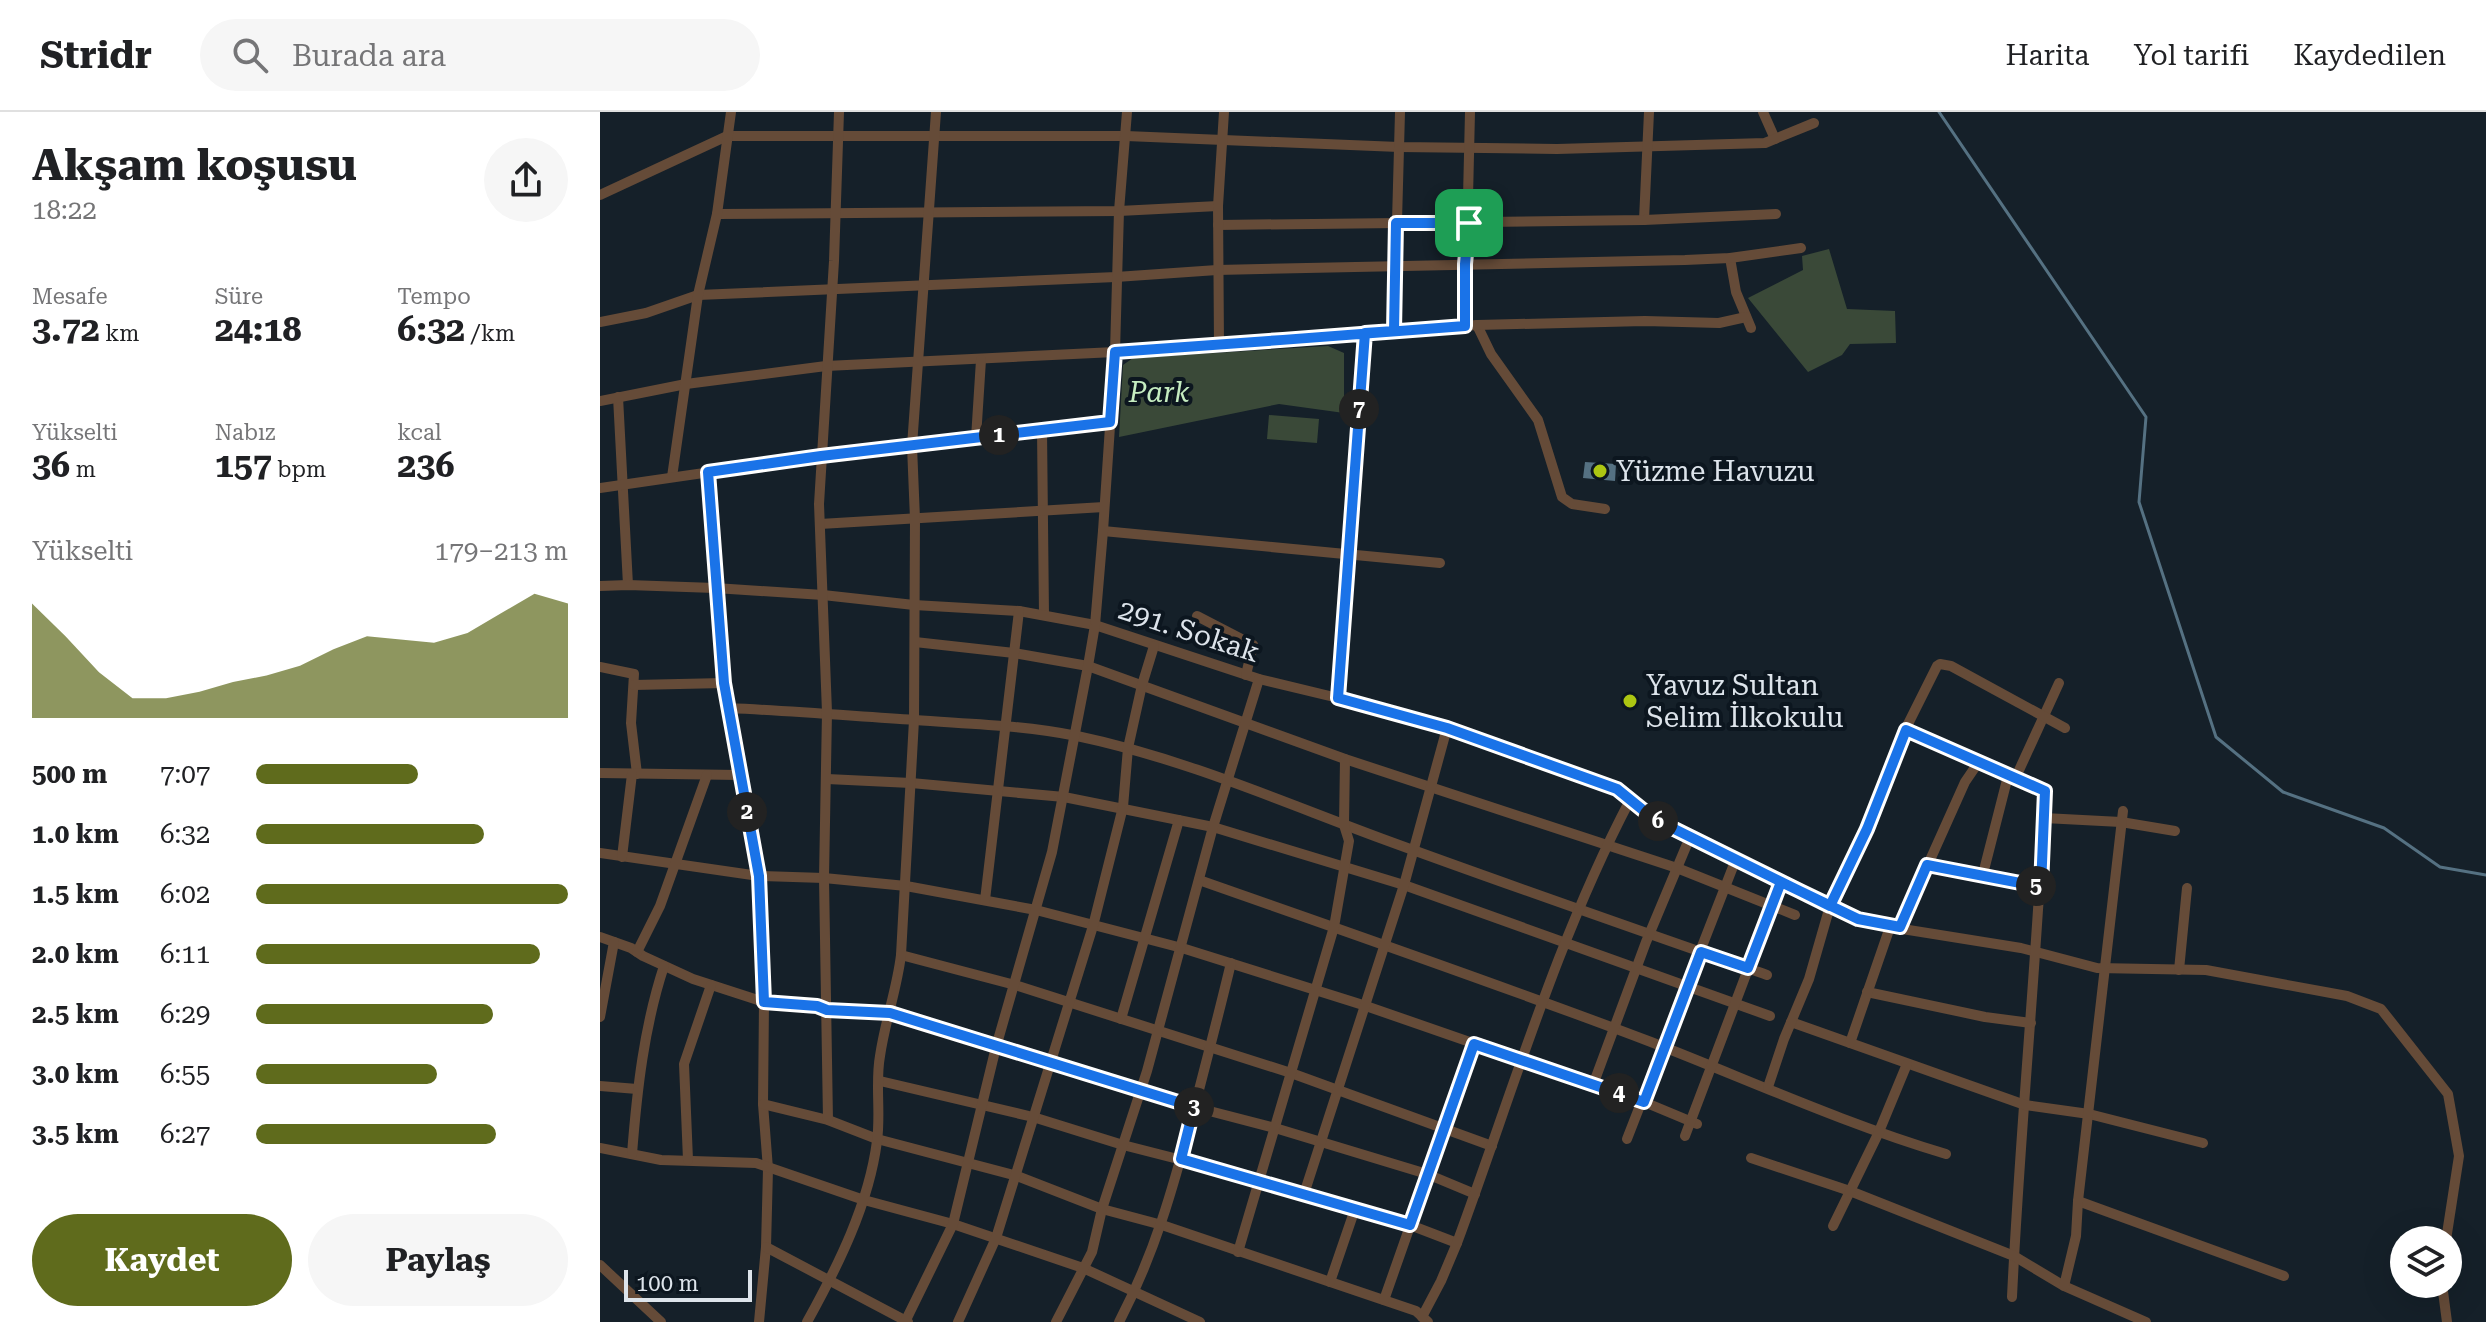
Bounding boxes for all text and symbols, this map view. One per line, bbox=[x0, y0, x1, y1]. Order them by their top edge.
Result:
search box bbox=[200, 19, 760, 91]
text: Stridr bbox=[40, 33, 152, 77]
icon: search bbox=[228, 33, 272, 77]
text: Burada ara bbox=[292, 38, 446, 73]
text: Harita bbox=[2005, 39, 2090, 72]
text: Yol tarifi bbox=[2134, 39, 2249, 72]
text: Kaydedilen bbox=[2293, 39, 2446, 72]
button: share bbox=[484, 138, 568, 222]
text: Akşam koşusu bbox=[32, 139, 357, 191]
pin bbox=[1435, 189, 1503, 257]
text: 18:22 bbox=[32, 195, 97, 225]
icon: arrive bbox=[1447, 201, 1491, 245]
text: Mesafe bbox=[32, 284, 108, 309]
text: Süre bbox=[215, 284, 263, 309]
text: Tempo bbox=[397, 284, 471, 309]
text: 3.72 bbox=[32, 309, 100, 349]
text: 24:18 bbox=[215, 309, 301, 349]
text: 6:32 bbox=[397, 309, 465, 349]
text: km bbox=[100, 321, 139, 346]
text: /km bbox=[465, 321, 515, 346]
park label: Park bbox=[1128, 376, 1190, 409]
pin: 7 bbox=[1339, 389, 1379, 429]
text: 7 bbox=[1353, 396, 1365, 421]
pin: 1 bbox=[979, 415, 1019, 455]
text: Yükselti bbox=[32, 420, 118, 445]
text: Nabız bbox=[215, 420, 275, 445]
text: kcal bbox=[397, 420, 442, 445]
text: 1 bbox=[993, 422, 1005, 447]
text: 36 bbox=[32, 445, 70, 485]
text: 157 bbox=[215, 445, 272, 485]
text: 236 bbox=[397, 445, 454, 485]
place label: Yüzme Havuzu bbox=[1616, 455, 1814, 488]
text: m bbox=[70, 457, 96, 482]
text: bpm bbox=[272, 457, 326, 482]
marker: Yüzme Havuzu bbox=[1591, 462, 1609, 480]
text: Yükselti bbox=[32, 536, 133, 566]
text: 179–213 m bbox=[435, 536, 568, 566]
street label: 291. Sokak bbox=[1114, 593, 1264, 669]
place label: Yavuz Sultan Selim İlkokulu bbox=[1646, 669, 1844, 734]
marker: Yavuz Sultan Selim İlkokulu bbox=[1621, 692, 1639, 710]
text: 500 m bbox=[32, 759, 107, 789]
text: 7:07 bbox=[160, 759, 210, 789]
pin: 2 bbox=[727, 792, 767, 832]
text: 2 bbox=[741, 799, 753, 824]
pin: 6 bbox=[1638, 801, 1678, 841]
text: 6 bbox=[1652, 808, 1664, 833]
text: 1.0 km bbox=[32, 819, 119, 849]
text: 6:32 bbox=[160, 819, 210, 849]
pin: 5 bbox=[2016, 866, 2056, 906]
text: 5 bbox=[2030, 873, 2042, 898]
text: 1.5 km bbox=[32, 879, 119, 909]
text: 6:02 bbox=[160, 879, 210, 909]
text: 2.0 km bbox=[32, 939, 119, 969]
text: 6:11 bbox=[160, 939, 210, 969]
text: 2.5 km bbox=[32, 999, 119, 1029]
text: 6:29 bbox=[160, 999, 210, 1029]
text: 3.0 km bbox=[32, 1059, 119, 1089]
text: 6:55 bbox=[160, 1059, 210, 1089]
pin: 4 bbox=[1599, 1073, 1639, 1113]
text: 4 bbox=[1613, 1080, 1625, 1105]
pin: 3 bbox=[1174, 1087, 1214, 1127]
text: 3 bbox=[1188, 1094, 1200, 1119]
text: 3.5 km bbox=[32, 1119, 119, 1149]
text: 6:27 bbox=[160, 1119, 210, 1149]
button: Kaydet bbox=[32, 1214, 292, 1306]
button: Paylaş bbox=[308, 1214, 568, 1306]
map controls bbox=[2390, 1226, 2462, 1298]
button: layers bbox=[2390, 1226, 2462, 1298]
scale bar bbox=[624, 1266, 752, 1302]
text: 100 m bbox=[636, 1271, 699, 1296]

